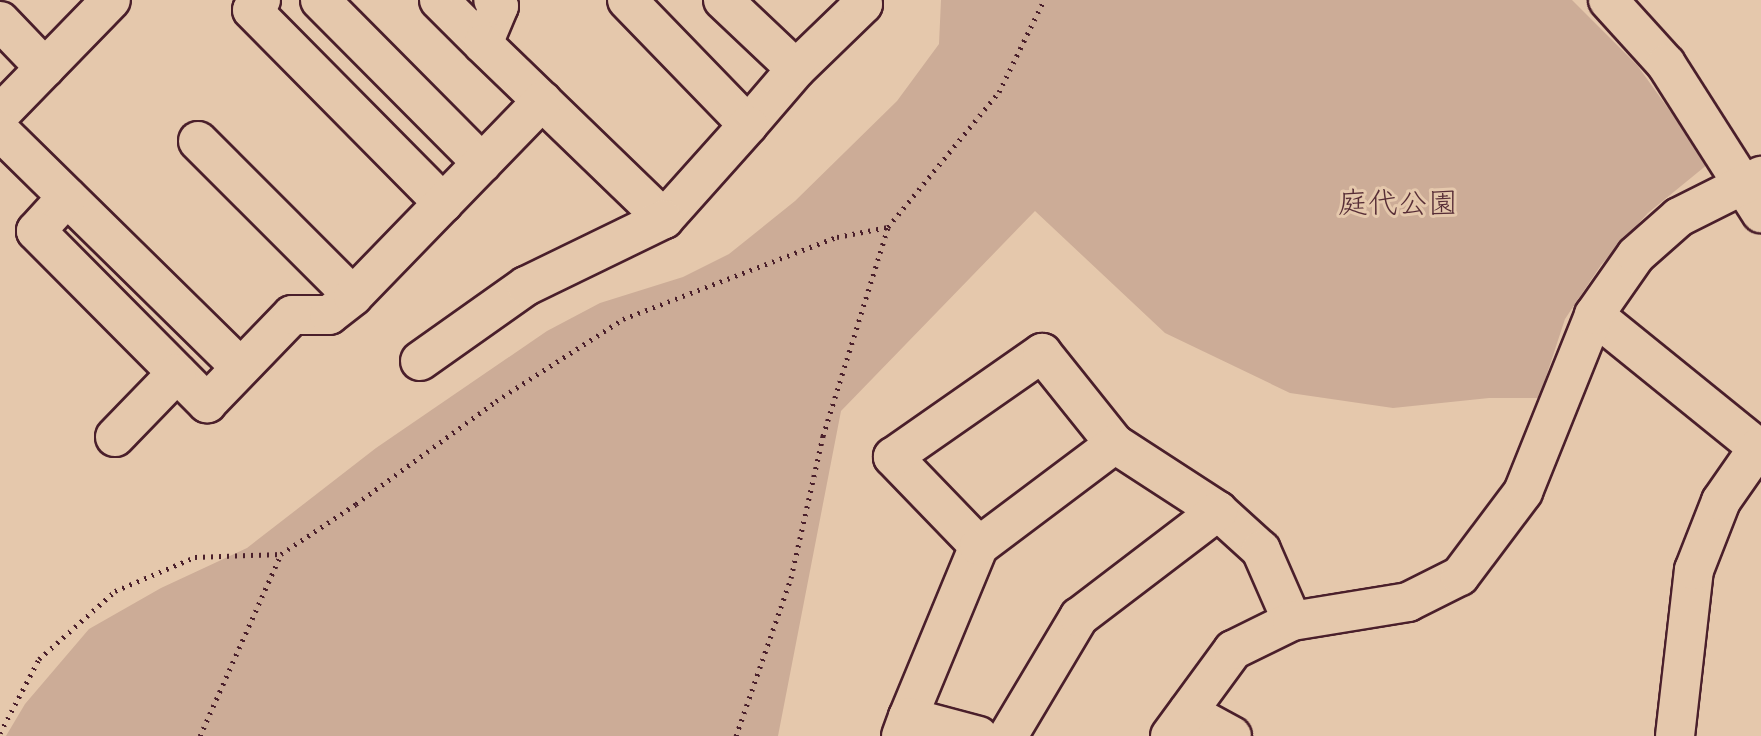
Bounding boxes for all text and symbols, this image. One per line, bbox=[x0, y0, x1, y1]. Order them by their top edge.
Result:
park label: 庭代公園 bbox=[1338, 185, 1458, 221]

